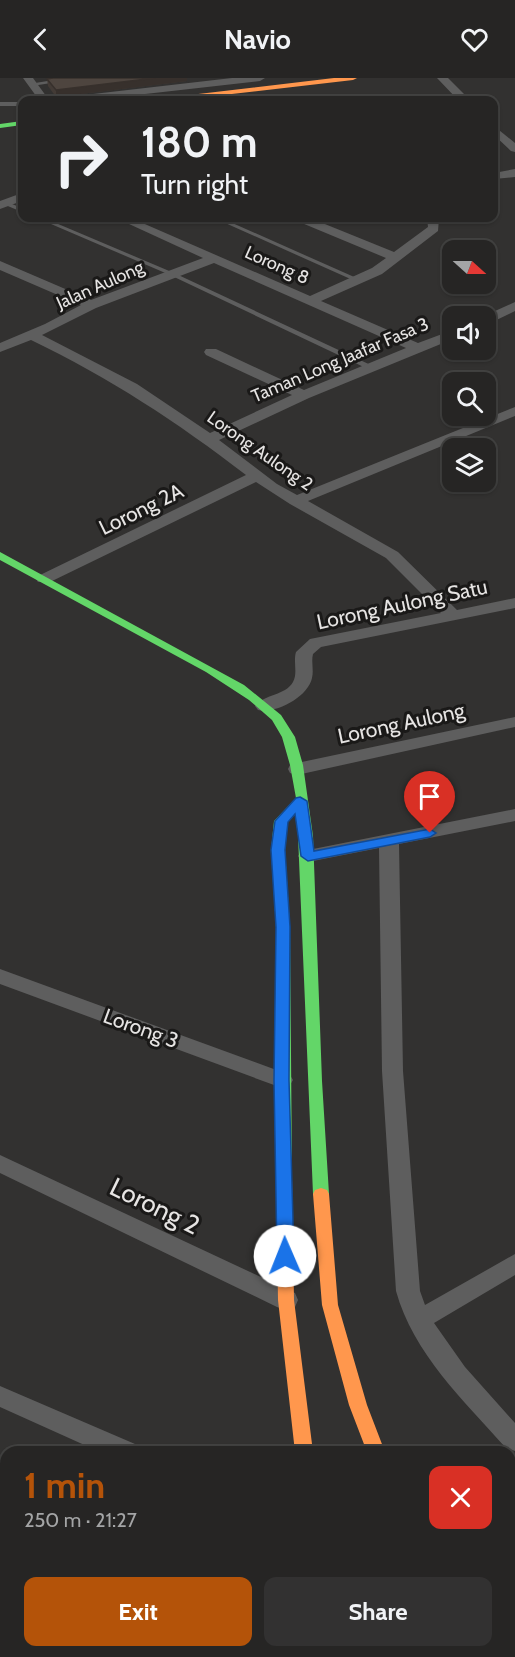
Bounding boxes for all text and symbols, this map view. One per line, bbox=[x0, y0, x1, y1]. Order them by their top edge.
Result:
icon: back bbox=[24, 23, 57, 56]
text: Navio bbox=[224, 23, 291, 56]
icon: heart bbox=[458, 23, 491, 56]
text: 180 m bbox=[141, 116, 257, 168]
icon: right bbox=[42, 120, 120, 198]
text: Turn right bbox=[141, 168, 248, 201]
north arrow bbox=[442, 240, 496, 294]
map controls bbox=[442, 240, 496, 492]
street label: Lorong 8 bbox=[241, 241, 313, 289]
street label: Jalan Aulong bbox=[52, 256, 148, 314]
button: sound bbox=[442, 306, 496, 360]
street label: Taman Long Jaafar Fasa 3 bbox=[248, 313, 432, 407]
button: search bbox=[442, 372, 496, 426]
street label: Lorong Aulong 2 bbox=[203, 406, 317, 496]
button: layers bbox=[442, 438, 496, 492]
street label: Lorong 2A bbox=[95, 478, 187, 540]
street label: Lorong Aulong Satu bbox=[314, 574, 490, 634]
street label: Lorong Aulong bbox=[335, 697, 467, 749]
pin bbox=[404, 771, 455, 833]
icon: arrive bbox=[413, 780, 446, 813]
street label: Lorong 3 bbox=[100, 1003, 182, 1053]
street label: Lorong 2 bbox=[105, 1171, 205, 1241]
position arrow bbox=[253, 1224, 317, 1288]
text: 1 min bbox=[24, 1463, 105, 1507]
button: close bbox=[429, 1466, 492, 1529]
text: 250 m · 21:27 bbox=[24, 1508, 137, 1532]
button: Exit bbox=[24, 1577, 252, 1646]
button: Share bbox=[264, 1577, 492, 1646]

